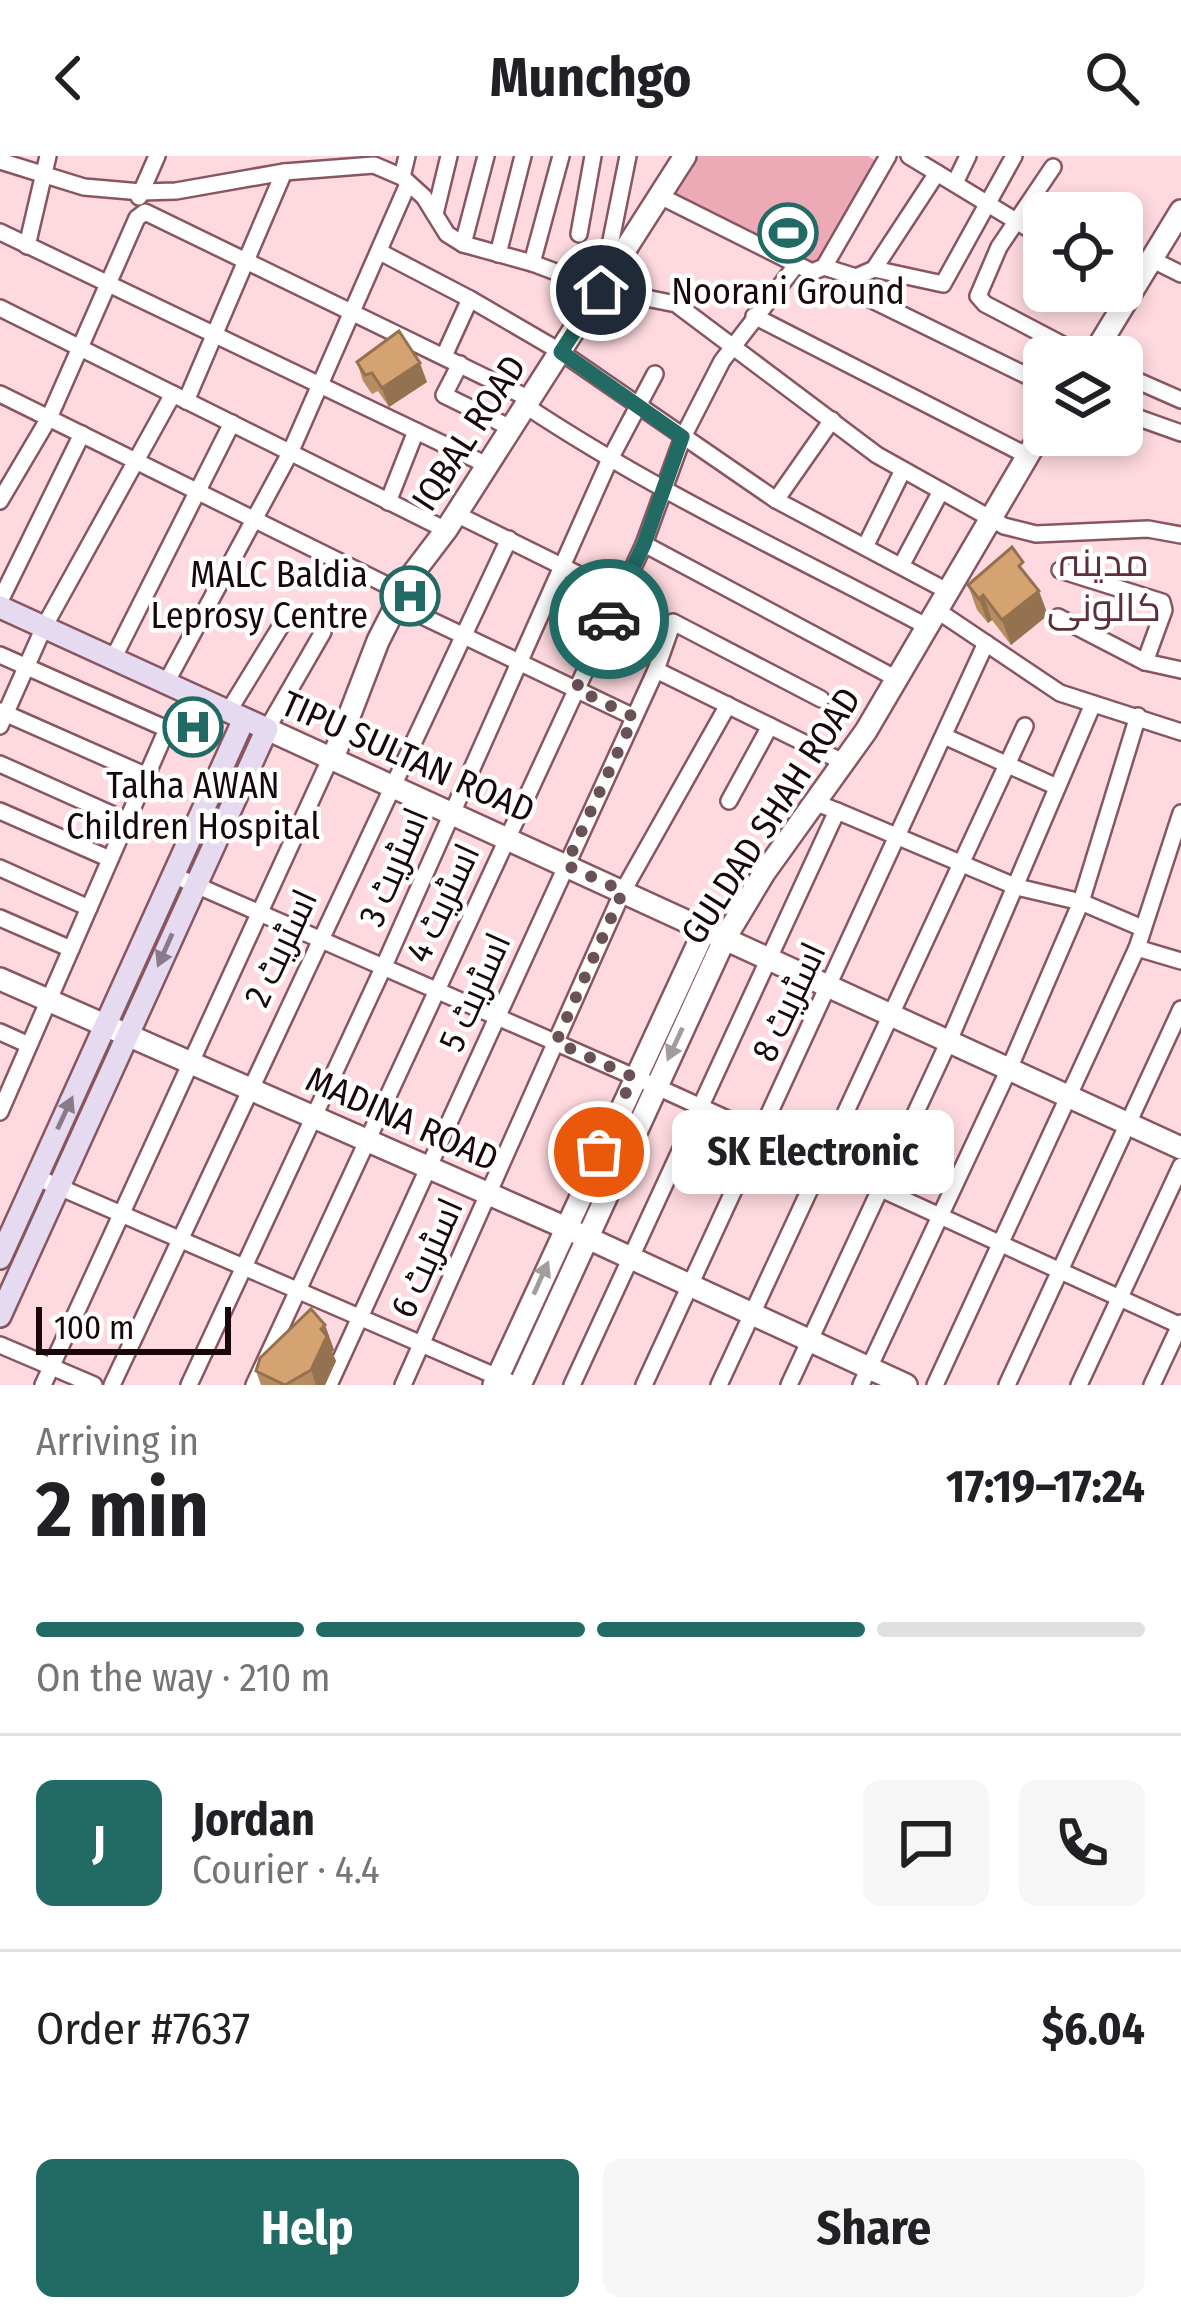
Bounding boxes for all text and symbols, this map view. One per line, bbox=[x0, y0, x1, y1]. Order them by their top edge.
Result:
icon: back bbox=[36, 45, 102, 111]
icon: search bbox=[1079, 45, 1145, 111]
text: Munchgo bbox=[490, 46, 691, 110]
map controls bbox=[1023, 192, 1143, 456]
button: locate bbox=[1023, 192, 1143, 312]
sports icon: Noorani Ground bbox=[757, 202, 819, 264]
pin bbox=[550, 239, 652, 341]
icon: home bbox=[568, 257, 634, 323]
place label: Noorani Ground bbox=[671, 270, 905, 314]
button: layers bbox=[1023, 336, 1143, 456]
street label: IQBAL ROAD bbox=[403, 347, 535, 519]
district label: مدینہ کالونی bbox=[1047, 540, 1161, 631]
place label: MALC Baldia Leprosy Centre bbox=[151, 553, 368, 638]
courier bbox=[549, 559, 669, 679]
hospital icon: MALC Baldia Leprosy Centre bbox=[379, 565, 441, 627]
icon: car bbox=[576, 586, 642, 652]
street label: GULDAD SHAH ROAD bbox=[672, 680, 870, 952]
street label: TIPU SULTAN ROAD bbox=[275, 682, 541, 832]
hospital icon: Talha AWAN Children Hospital bbox=[162, 696, 224, 758]
place label: Talha AWAN Children Hospital bbox=[66, 764, 320, 849]
street label: اسٹریٹ 3 bbox=[349, 801, 439, 933]
street label: اسٹریٹ 4 bbox=[396, 837, 490, 969]
street label: اسٹریٹ 2 bbox=[235, 882, 327, 1014]
street label: اسٹریٹ 5 bbox=[430, 926, 520, 1058]
one-way arrow bbox=[155, 933, 175, 968]
street label: اسٹریٹ 8 bbox=[742, 935, 836, 1069]
one-way arrow bbox=[665, 1027, 685, 1062]
street label: MADINA ROAD bbox=[299, 1057, 505, 1181]
one-way arrow bbox=[55, 1095, 75, 1130]
pin bbox=[548, 1101, 650, 1203]
callout: SK Electronic bbox=[671, 1110, 953, 1194]
icon: bag bbox=[566, 1119, 632, 1185]
text: SK Electronic bbox=[707, 1129, 919, 1175]
street label: اسٹریٹ 6 bbox=[381, 1191, 473, 1325]
one-way arrow bbox=[531, 1260, 551, 1295]
scale bar bbox=[36, 1301, 231, 1354]
text: 100 m bbox=[54, 1308, 134, 1348]
text: Arriving in bbox=[36, 1419, 199, 1465]
text: 17:19–17:24 bbox=[946, 1460, 1145, 1514]
text: 2 min bbox=[36, 1463, 209, 1557]
text: On the way · 210 m bbox=[36, 1655, 331, 1701]
button: chat bbox=[863, 1780, 989, 1906]
button: phone bbox=[1019, 1780, 1145, 1906]
text: Jordan bbox=[192, 1793, 315, 1847]
text: J bbox=[92, 1816, 106, 1870]
text: Courier · 4.4 bbox=[192, 1847, 380, 1893]
text: Order #7637 bbox=[36, 2002, 250, 2056]
text: $6.04 bbox=[1042, 2002, 1145, 2056]
button: Help bbox=[36, 2159, 579, 2297]
button: Share bbox=[603, 2159, 1145, 2297]

